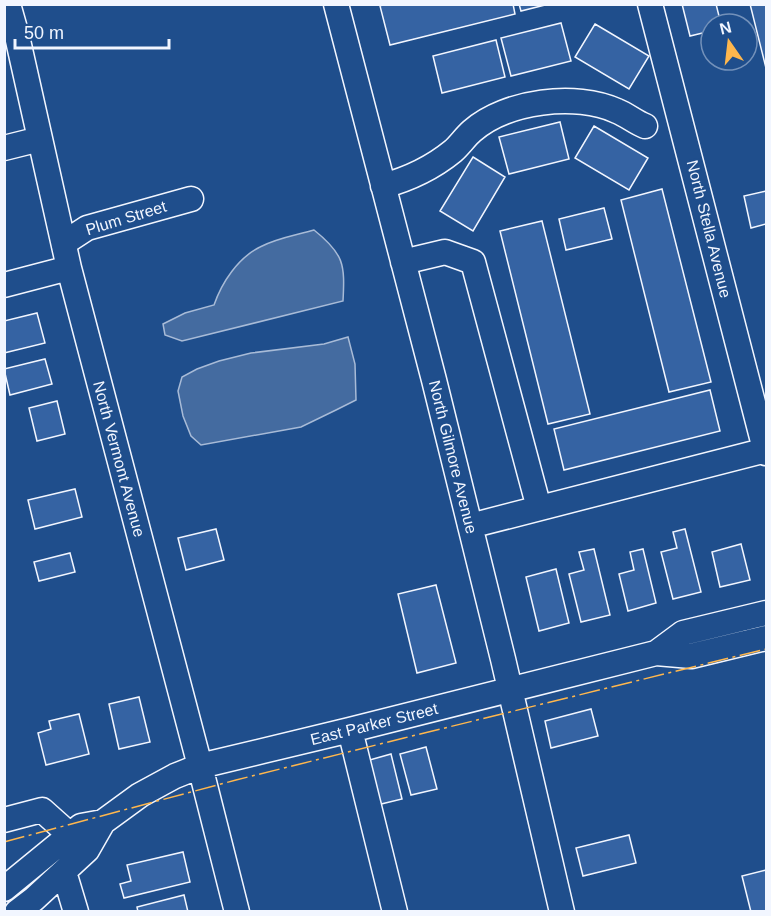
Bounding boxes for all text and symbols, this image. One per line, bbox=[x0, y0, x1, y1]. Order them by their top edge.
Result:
scale bar bbox=[15, 12, 170, 50]
north arrow bbox=[699, 12, 759, 72]
text: N bbox=[718, 18, 733, 38]
text: 50 m bbox=[24, 23, 64, 43]
street label: North Stella Avenue bbox=[684, 158, 734, 300]
street label: Plum Street bbox=[84, 197, 169, 238]
street label: North Vermont Avenue bbox=[90, 379, 148, 539]
street label: North Gilmore Avenue bbox=[426, 379, 480, 535]
street label: East Parker Street bbox=[309, 700, 440, 748]

